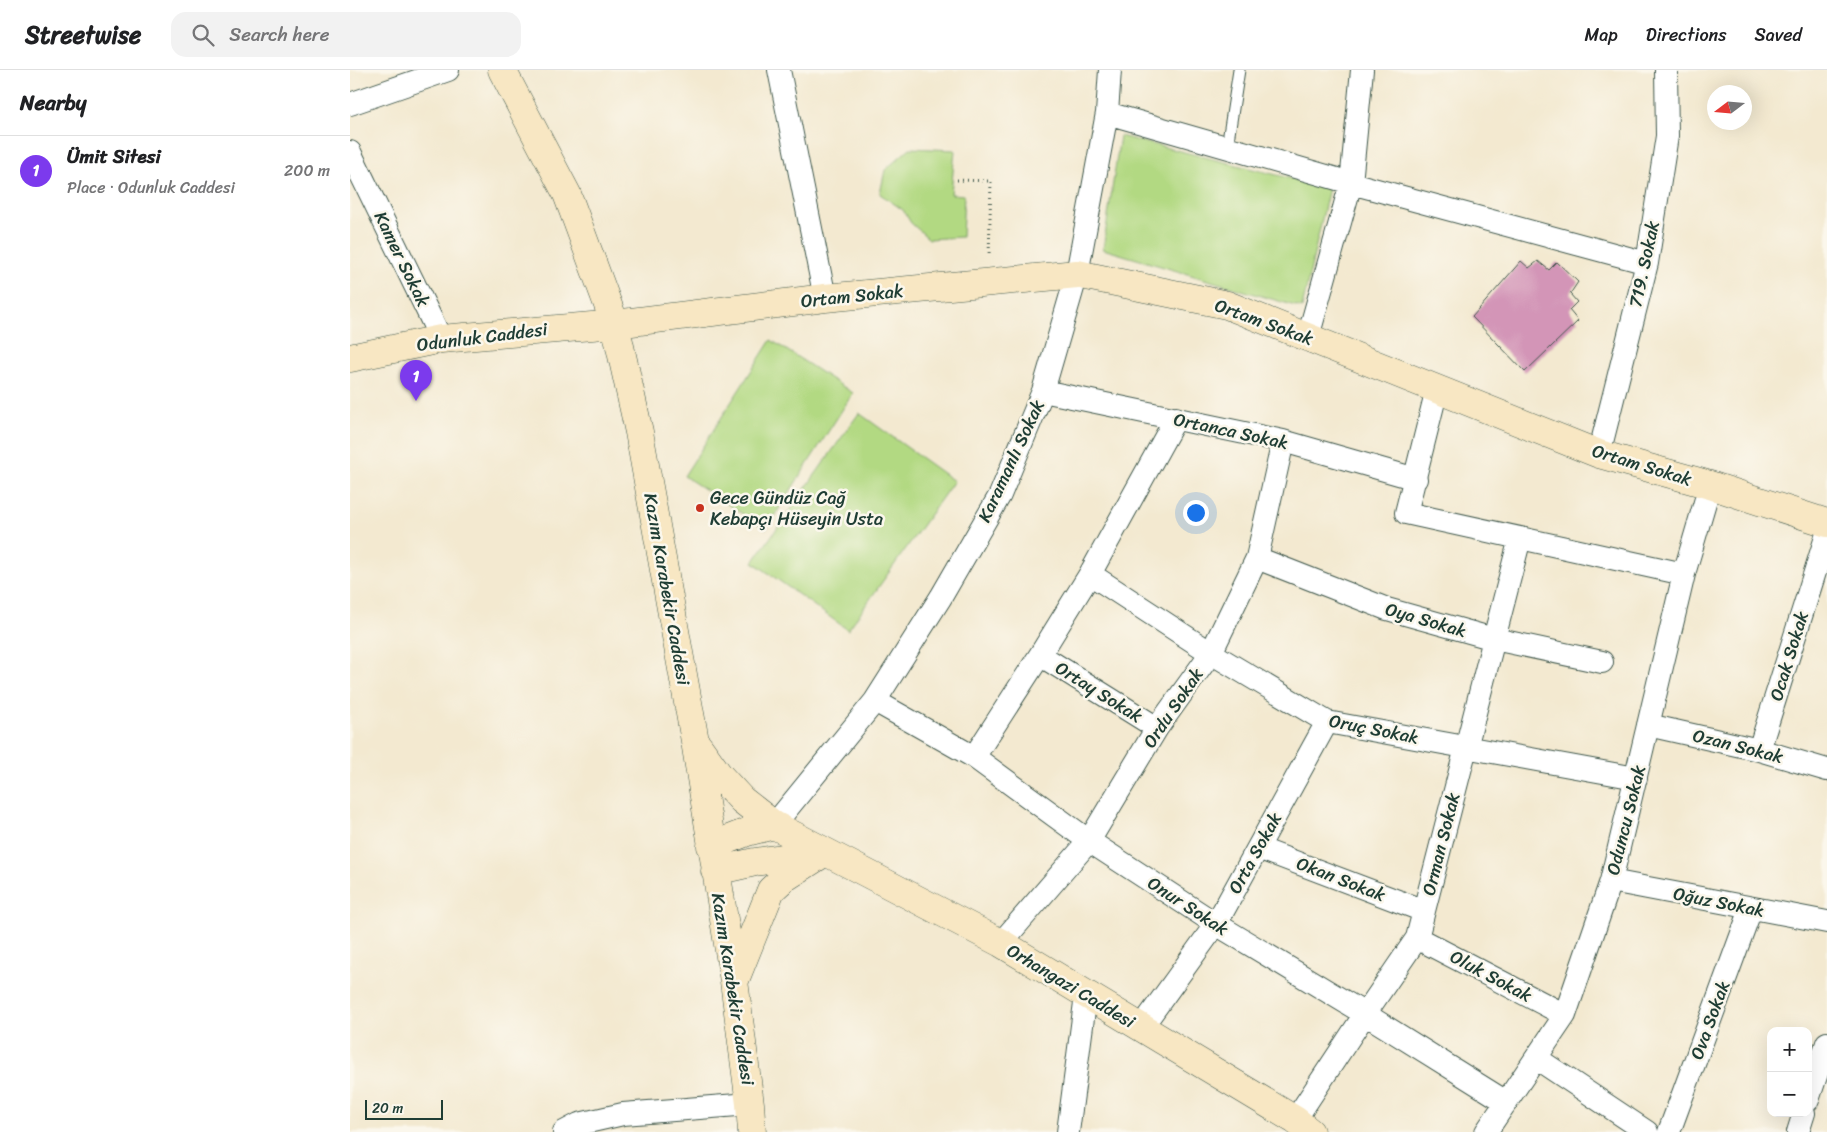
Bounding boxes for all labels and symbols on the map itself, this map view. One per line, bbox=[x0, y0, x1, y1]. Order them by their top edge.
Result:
north arrow bbox=[1707, 85, 1752, 130]
street label: Kamer Sokak bbox=[365, 205, 439, 313]
street label: 719. Sokak bbox=[1619, 217, 1669, 310]
street label: Ortam Sokak bbox=[799, 275, 905, 317]
street label: Ortam Sokak bbox=[1210, 289, 1318, 355]
street label: Odunluk Caddesi bbox=[415, 313, 550, 361]
pin: 1 bbox=[400, 360, 432, 401]
street label: Karamanlı Sokak bbox=[969, 394, 1054, 528]
street label: Ortanca Sokak bbox=[1171, 403, 1291, 459]
street label: Ortam Sokak bbox=[1588, 435, 1696, 495]
place label: Gece Gündüz Cağ Kebapçı Hüseyin Usta bbox=[710, 482, 883, 535]
street label: Kazım Karabekir Caddesi bbox=[634, 490, 700, 689]
your location bbox=[1183, 500, 1209, 526]
marker: Gece Gündüz Cağ Kebapçı Hüseyin Usta bbox=[694, 502, 706, 514]
street label: Oya Sokak bbox=[1382, 593, 1470, 647]
street label: Ocak Sokak bbox=[1760, 607, 1818, 705]
street label: Ortay Sokak bbox=[1049, 652, 1150, 732]
street label: Ordu Sokak bbox=[1134, 661, 1212, 755]
street label: Oruç Sokak bbox=[1326, 705, 1422, 753]
street label: Ozan Sokak bbox=[1689, 719, 1787, 773]
street label: Oduncu Sokak bbox=[1597, 761, 1655, 878]
street label: Orman Sokak bbox=[1413, 789, 1469, 899]
street label: Orta Sokak bbox=[1219, 806, 1291, 900]
street label: Okan Sokak bbox=[1292, 847, 1391, 911]
street label: Onur Sokak bbox=[1141, 868, 1236, 945]
street label: Oğuz Sokak bbox=[1671, 877, 1767, 927]
street label: Kazım Karabekir Caddesi bbox=[702, 890, 764, 1089]
street label: Orhangazi Caddesi bbox=[1000, 935, 1142, 1038]
street label: Oluk Sokak bbox=[1444, 941, 1538, 1011]
street label: Ova Sokak bbox=[1681, 976, 1739, 1064]
scale bar bbox=[365, 1097, 442, 1120]

